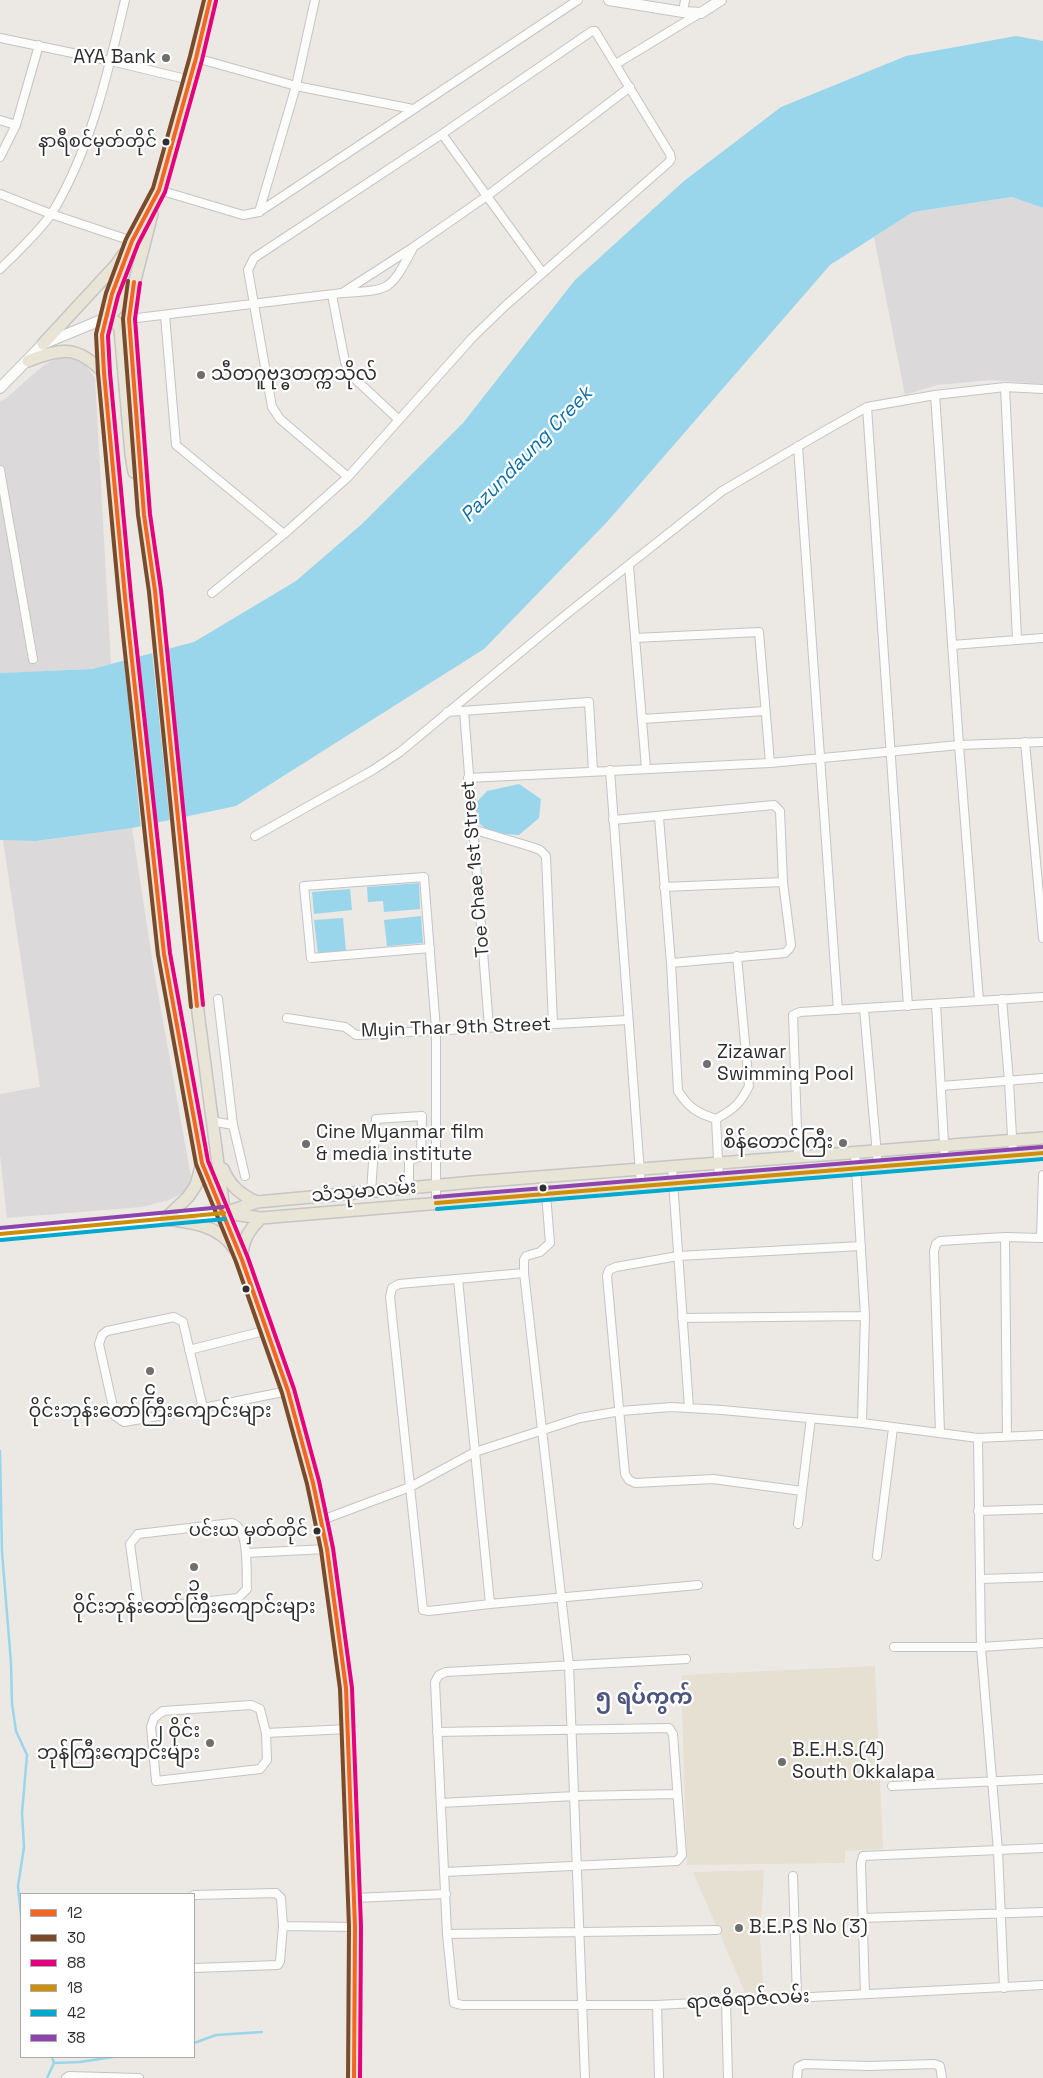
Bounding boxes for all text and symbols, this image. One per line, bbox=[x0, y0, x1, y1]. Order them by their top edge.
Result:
place label: AYA Bank bbox=[73, 47, 156, 69]
marker: AYA Bank bbox=[160, 52, 172, 64]
place label: နာရီစင်မှတ်တိုင် bbox=[38, 131, 157, 153]
marker: နာရီစင်မှတ်တိုင် bbox=[161, 137, 171, 147]
place label: သီတဂူဗုဒ္ဓတက္ကသိုလ် bbox=[211, 364, 377, 386]
marker: သီတဂူဗုဒ္ဓတက္ကသိုလ် bbox=[195, 369, 207, 381]
water label: Pazundaung Creek bbox=[456, 382, 598, 528]
street label: Toe Chae 1st Street bbox=[457, 780, 495, 958]
street label: Myin Thar 9th Street bbox=[361, 1013, 551, 1043]
place label: Zizawar Swimming Pool bbox=[717, 1042, 854, 1086]
marker: Zizawar Swimming Pool bbox=[701, 1058, 713, 1070]
place label: Cine Myanmar film & media institute bbox=[316, 1122, 484, 1166]
place label: စိန်တောင်ကြီး bbox=[723, 1132, 833, 1154]
marker: စိန်တောင်ကြီး bbox=[837, 1137, 849, 1149]
marker: Cine Myanmar film & media institute bbox=[300, 1138, 312, 1150]
street label: သံသုမာလမ်း bbox=[311, 1176, 417, 1208]
unlabelled marker bbox=[538, 1183, 548, 1193]
unlabelled marker bbox=[241, 1284, 251, 1294]
marker: ၄ ဝိုင်းဘုန်းတော်ကြီးကျောင်းများ bbox=[144, 1365, 156, 1377]
place label: ၄ ဝိုင်းဘုန်းတော်ကြီးကျောင်းများ bbox=[28, 1379, 272, 1423]
place label: ပင်းယ မှတ်တိုင် bbox=[189, 1520, 308, 1542]
marker: ပင်းယ မှတ်တိုင် bbox=[312, 1526, 322, 1536]
marker: ၃ ဝိုင်းဘုန်းတော်ကြီးကျောင်းများ bbox=[188, 1561, 200, 1573]
place label: ၃ ဝိုင်းဘုန်းတော်ကြီးကျောင်းများ bbox=[72, 1575, 316, 1619]
district label: ၅ ရပ်ကွက် bbox=[595, 1685, 693, 1711]
place label: ၂ ဝိုင်း ဘုန်ကြီးကျောင်းများ bbox=[37, 1721, 200, 1765]
marker: ၂ ဝိုင်း ဘုန်ကြီးကျောင်းများ bbox=[204, 1737, 216, 1749]
place label: B.E.H.S.(4) South Okkalapa bbox=[792, 1740, 935, 1784]
marker: B.E.H.S.(4) South Okkalapa bbox=[776, 1756, 788, 1768]
legend bbox=[20, 1893, 195, 2058]
text: 12 bbox=[67, 1903, 82, 1922]
place label: B.E.P.S No (3) bbox=[749, 1917, 868, 1939]
marker: B.E.P.S No (3) bbox=[733, 1922, 745, 1934]
text: 30 bbox=[67, 1928, 86, 1947]
text: 88 bbox=[67, 1953, 86, 1972]
text: 18 bbox=[67, 1978, 83, 1997]
street label: ရာဇဓိရာဇ်လမ်း bbox=[686, 1985, 810, 2015]
text: 42 bbox=[67, 2003, 85, 2022]
text: 38 bbox=[67, 2028, 85, 2047]

